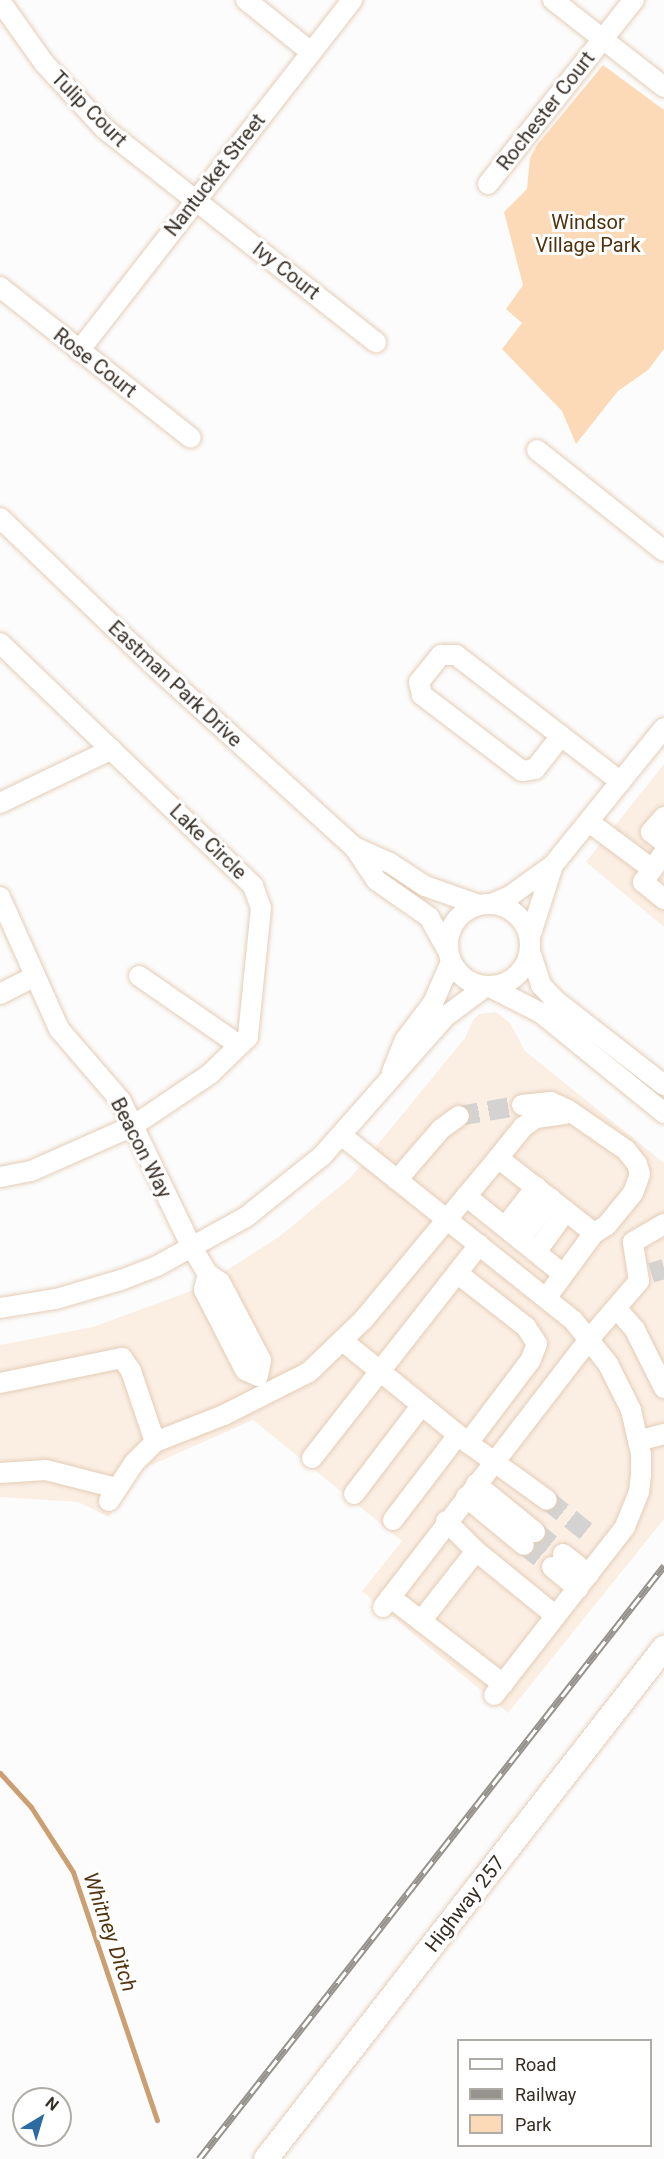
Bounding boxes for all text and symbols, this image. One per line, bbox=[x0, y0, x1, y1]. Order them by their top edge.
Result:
street label: Rochester Court bbox=[492, 47, 600, 175]
street label: Tulip Court bbox=[46, 66, 132, 152]
street label: Nantucket Street bbox=[160, 109, 270, 241]
park label: Windsor Village Park bbox=[535, 211, 641, 258]
street label: Ivy Court bbox=[248, 237, 324, 305]
street label: Rose Court bbox=[49, 323, 141, 403]
street label: Eastman Park Drive bbox=[103, 616, 247, 752]
street label: Lake Circle bbox=[165, 799, 251, 885]
street label: Beacon Way bbox=[105, 1094, 177, 1202]
street label: Highway 257 bbox=[420, 1851, 510, 1957]
water label: Whitney Ditch bbox=[78, 1869, 142, 1995]
legend bbox=[457, 2039, 652, 2147]
text: Road bbox=[515, 2054, 556, 2075]
text: Railway bbox=[515, 2084, 576, 2105]
north arrow bbox=[12, 2087, 72, 2147]
text: N bbox=[42, 2093, 62, 2115]
text: Park bbox=[515, 2114, 551, 2135]

